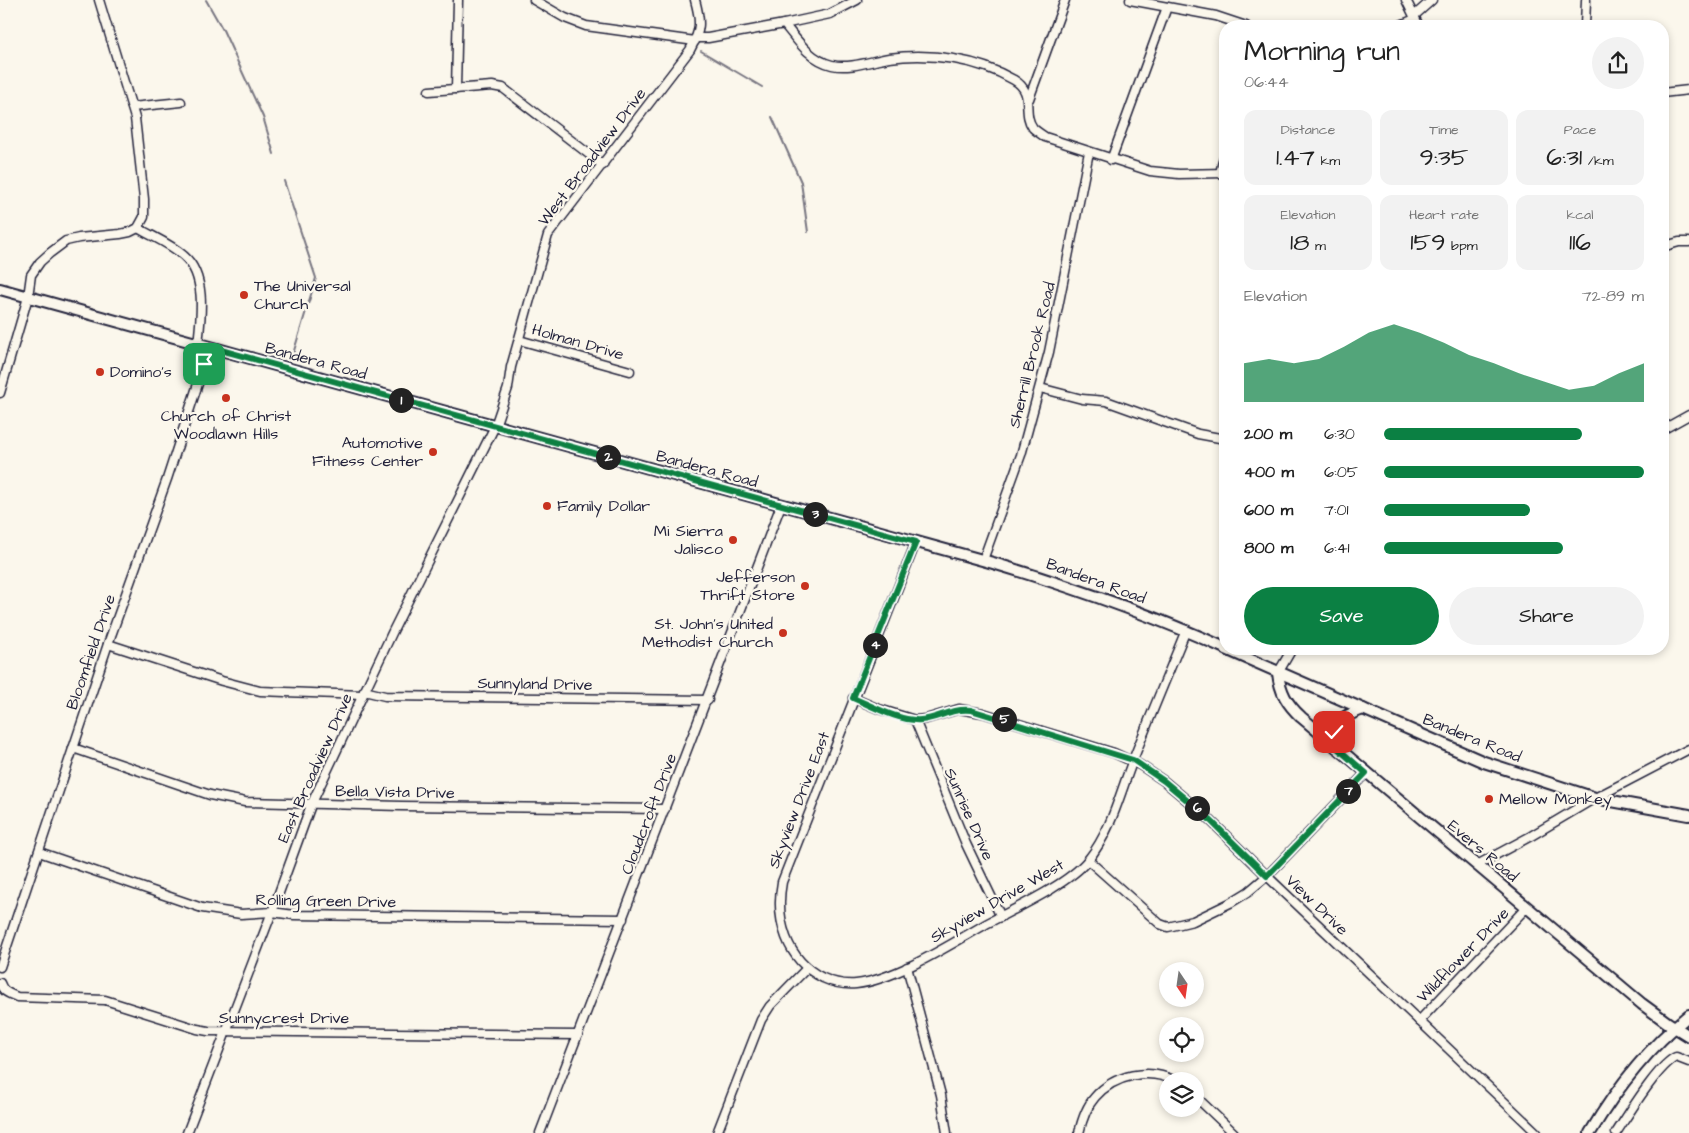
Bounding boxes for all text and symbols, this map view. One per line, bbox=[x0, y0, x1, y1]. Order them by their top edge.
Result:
text: Morning run bbox=[1244, 32, 1400, 71]
button: share bbox=[1592, 37, 1644, 89]
text: 06:44 bbox=[1244, 71, 1289, 93]
street label: West Broadview Drive bbox=[533, 83, 651, 230]
text: Distance bbox=[1281, 120, 1335, 140]
text: Time bbox=[1429, 120, 1459, 140]
text: Pace bbox=[1564, 120, 1596, 140]
text: 1.47 bbox=[1276, 140, 1315, 175]
text: 9:35 bbox=[1420, 140, 1468, 175]
text: 6:31 bbox=[1546, 140, 1582, 175]
text: km bbox=[1315, 151, 1340, 171]
text: /km bbox=[1582, 151, 1614, 171]
text: Elevation bbox=[1280, 205, 1336, 225]
text: Heart rate bbox=[1409, 205, 1479, 225]
text: kcal bbox=[1567, 205, 1593, 225]
text: 18 bbox=[1290, 225, 1309, 260]
text: 159 bbox=[1410, 225, 1445, 260]
text: 116 bbox=[1569, 225, 1591, 260]
text: m bbox=[1309, 236, 1326, 256]
text: bpm bbox=[1445, 236, 1478, 256]
place label: The Universal Church bbox=[254, 275, 351, 315]
street label: Sherrill Brook Road bbox=[1003, 280, 1061, 430]
text: Elevation bbox=[1244, 285, 1307, 307]
text: 72–89 m bbox=[1582, 285, 1644, 307]
marker: The Universal Church bbox=[238, 289, 250, 301]
street label: Holman Drive bbox=[529, 318, 627, 366]
street label: Bandera Road bbox=[263, 337, 369, 385]
pin bbox=[183, 343, 225, 385]
icon: arrive bbox=[190, 350, 218, 378]
place label: Domino's bbox=[110, 361, 172, 383]
marker: Domino's bbox=[94, 366, 106, 378]
pin: 1 bbox=[388, 388, 414, 412]
text: 1 bbox=[401, 390, 402, 410]
marker: Church of Christ Woodlawn Hills bbox=[220, 392, 232, 404]
place label: Church of Christ Woodlawn Hills bbox=[161, 405, 292, 445]
text: 200 m bbox=[1244, 423, 1292, 445]
text: 6:30 bbox=[1324, 423, 1355, 445]
place label: Automotive Fitness Center bbox=[312, 432, 423, 472]
pin: 2 bbox=[596, 444, 620, 470]
street label: Bandera Road bbox=[654, 445, 760, 493]
marker: Automotive Fitness Center bbox=[427, 446, 439, 458]
text: 2 bbox=[604, 447, 613, 467]
text: 400 m bbox=[1244, 461, 1294, 483]
text: 6:05 bbox=[1324, 461, 1358, 483]
place label: Family Dollar bbox=[557, 495, 650, 518]
text: 600 m bbox=[1244, 499, 1293, 521]
text: 7:01 bbox=[1324, 499, 1349, 521]
marker: Family Dollar bbox=[541, 500, 553, 512]
pin: 3 bbox=[802, 502, 828, 526]
text: 3 bbox=[812, 504, 819, 524]
place label: Mi Sierra Jalisco bbox=[654, 520, 723, 560]
marker: Mi Sierra Jalisco bbox=[727, 534, 739, 546]
text: 800 m bbox=[1244, 537, 1293, 559]
text: 6:41 bbox=[1324, 537, 1350, 559]
street label: Bandera Road bbox=[1043, 553, 1149, 609]
place label: Jefferson Thrift Store bbox=[700, 566, 795, 606]
marker: Jefferson Thrift Store bbox=[799, 580, 811, 592]
button: Save bbox=[1244, 587, 1439, 645]
button: Share bbox=[1449, 587, 1644, 645]
street label: Bloomfield Drive bbox=[61, 591, 121, 713]
place label: St. John's United Methodist Church bbox=[642, 613, 773, 653]
marker: St. John's United Methodist Church bbox=[777, 627, 789, 639]
pin: 4 bbox=[862, 632, 888, 658]
text: 4 bbox=[871, 635, 880, 655]
street label: Sunnyland Drive bbox=[477, 672, 593, 697]
street label: East Broadview Drive bbox=[272, 690, 358, 846]
pin: 5 bbox=[992, 706, 1016, 732]
street label: Bandera Road bbox=[1419, 708, 1525, 768]
text: 5 bbox=[1000, 709, 1009, 729]
pin bbox=[1313, 711, 1355, 753]
icon: check bbox=[1320, 718, 1348, 746]
street label: Skyview Drive East bbox=[763, 728, 836, 872]
street label: Cloudcroft Drive bbox=[616, 750, 682, 878]
street label: Sunrise Drive bbox=[939, 764, 999, 864]
pin: 7 bbox=[1336, 778, 1360, 804]
street label: Bella Vista Drive bbox=[335, 780, 455, 804]
text: 7 bbox=[1344, 781, 1353, 801]
place label: Mellow Monkey bbox=[1499, 788, 1612, 811]
marker: Mellow Monkey bbox=[1483, 793, 1495, 805]
pin: 6 bbox=[1184, 796, 1210, 820]
text: 6 bbox=[1193, 798, 1202, 818]
street label: Evers Road bbox=[1443, 815, 1523, 887]
street label: Skyview Drive West bbox=[926, 854, 1069, 949]
street label: View Drive bbox=[1281, 870, 1353, 941]
street label: Rolling Green Drive bbox=[255, 889, 397, 914]
street label: Wildflower Drive bbox=[1412, 902, 1514, 1007]
north arrow bbox=[1159, 962, 1204, 1008]
map controls bbox=[1159, 962, 1204, 1117]
street label: Sunnycrest Drive bbox=[219, 1007, 349, 1030]
button: locate bbox=[1159, 1017, 1204, 1062]
button: layers bbox=[1159, 1072, 1204, 1117]

